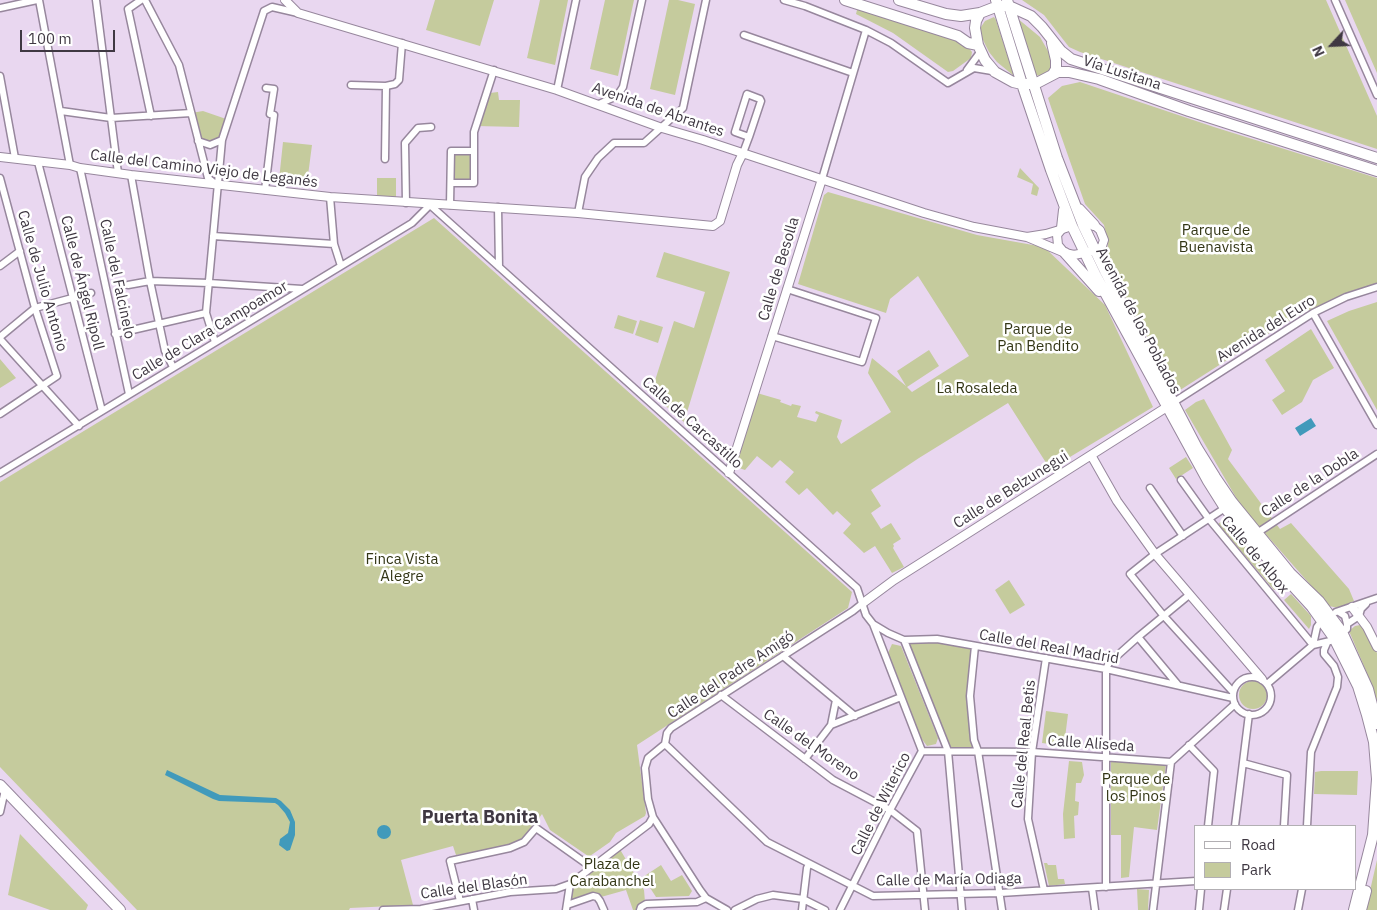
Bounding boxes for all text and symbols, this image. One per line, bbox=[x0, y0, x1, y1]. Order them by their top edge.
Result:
scale bar bbox=[22, 20, 118, 52]
north arrow bbox=[1307, 20, 1357, 70]
text: 100 m bbox=[28, 29, 72, 48]
text: N bbox=[1308, 43, 1329, 60]
street label: Vía Lusitana bbox=[1081, 52, 1163, 94]
street label: Avenida de Abrantes bbox=[589, 79, 727, 141]
street label: Calle del Camino Viejo de Leganés bbox=[89, 146, 319, 192]
street label: Calle de Julio Antonio bbox=[13, 208, 71, 354]
street label: Calle de Ángel Ripoll bbox=[57, 214, 107, 352]
street label: Calle de Besolla bbox=[755, 215, 803, 323]
street label: Calle del Falcinelo bbox=[95, 217, 139, 341]
park label: Parque de Buenavista bbox=[1179, 222, 1253, 257]
street label: Avenida de los Poblados bbox=[1092, 245, 1184, 397]
street label: Calle de Clara Campoamor bbox=[129, 277, 291, 385]
street label: Avenida del Euro bbox=[1213, 291, 1319, 367]
park label: Parque de Pan Bendito bbox=[997, 321, 1079, 356]
street label: Calle de Carcastillo bbox=[638, 373, 746, 473]
park label: La Rosaleda bbox=[936, 380, 1018, 398]
street label: Calle de la Dobla bbox=[1258, 445, 1362, 521]
street label: Calle de Belzunegui bbox=[950, 447, 1072, 533]
street label: Calle de Albox bbox=[1217, 512, 1293, 598]
park label: Finca Vista Alegre bbox=[365, 551, 439, 586]
street label: Calle del Real Madrid bbox=[978, 626, 1120, 668]
street label: Calle del Padre Amigó bbox=[664, 627, 798, 723]
street label: Calle del Real Betis bbox=[1008, 679, 1040, 809]
street label: Calle del Moreno bbox=[760, 705, 862, 785]
street label: Calle Aliseda bbox=[1047, 732, 1135, 756]
street label: Calle de Witerico bbox=[847, 749, 915, 859]
park label: Parque de los Pinos bbox=[1102, 771, 1170, 806]
district label: Puerta Bonita bbox=[422, 807, 538, 829]
legend bbox=[1194, 825, 1357, 890]
text: Road bbox=[1241, 835, 1276, 854]
park label: Plaza de Carabanchel bbox=[570, 856, 654, 891]
text: Park bbox=[1241, 860, 1271, 879]
street label: Calle de María Odiaga bbox=[876, 870, 1022, 890]
street label: Calle del Blasón bbox=[419, 871, 529, 903]

